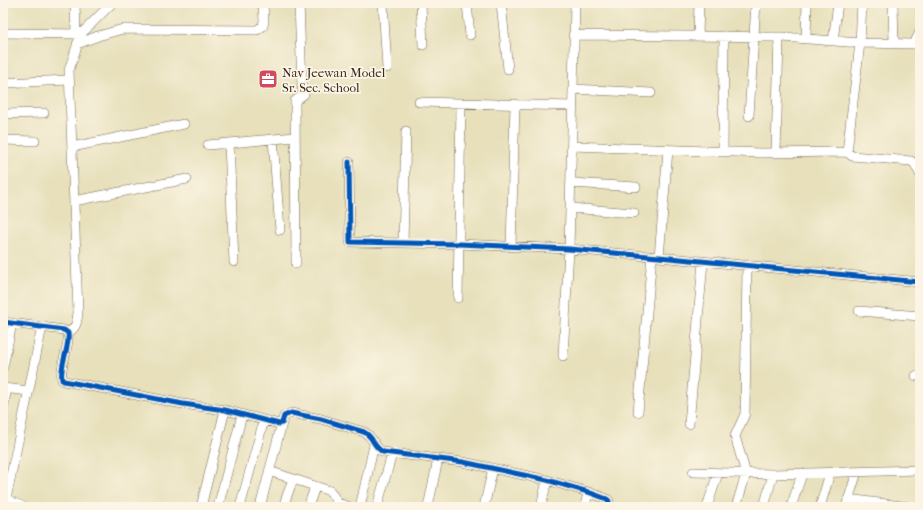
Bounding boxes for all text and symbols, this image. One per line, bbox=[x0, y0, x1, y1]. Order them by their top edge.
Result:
place label: Nav Jeewan Model Sr. Sec. School bbox=[282, 65, 386, 95]
office icon: Nav Jeewan Model Sr. Sec. School bbox=[257, 68, 279, 90]

